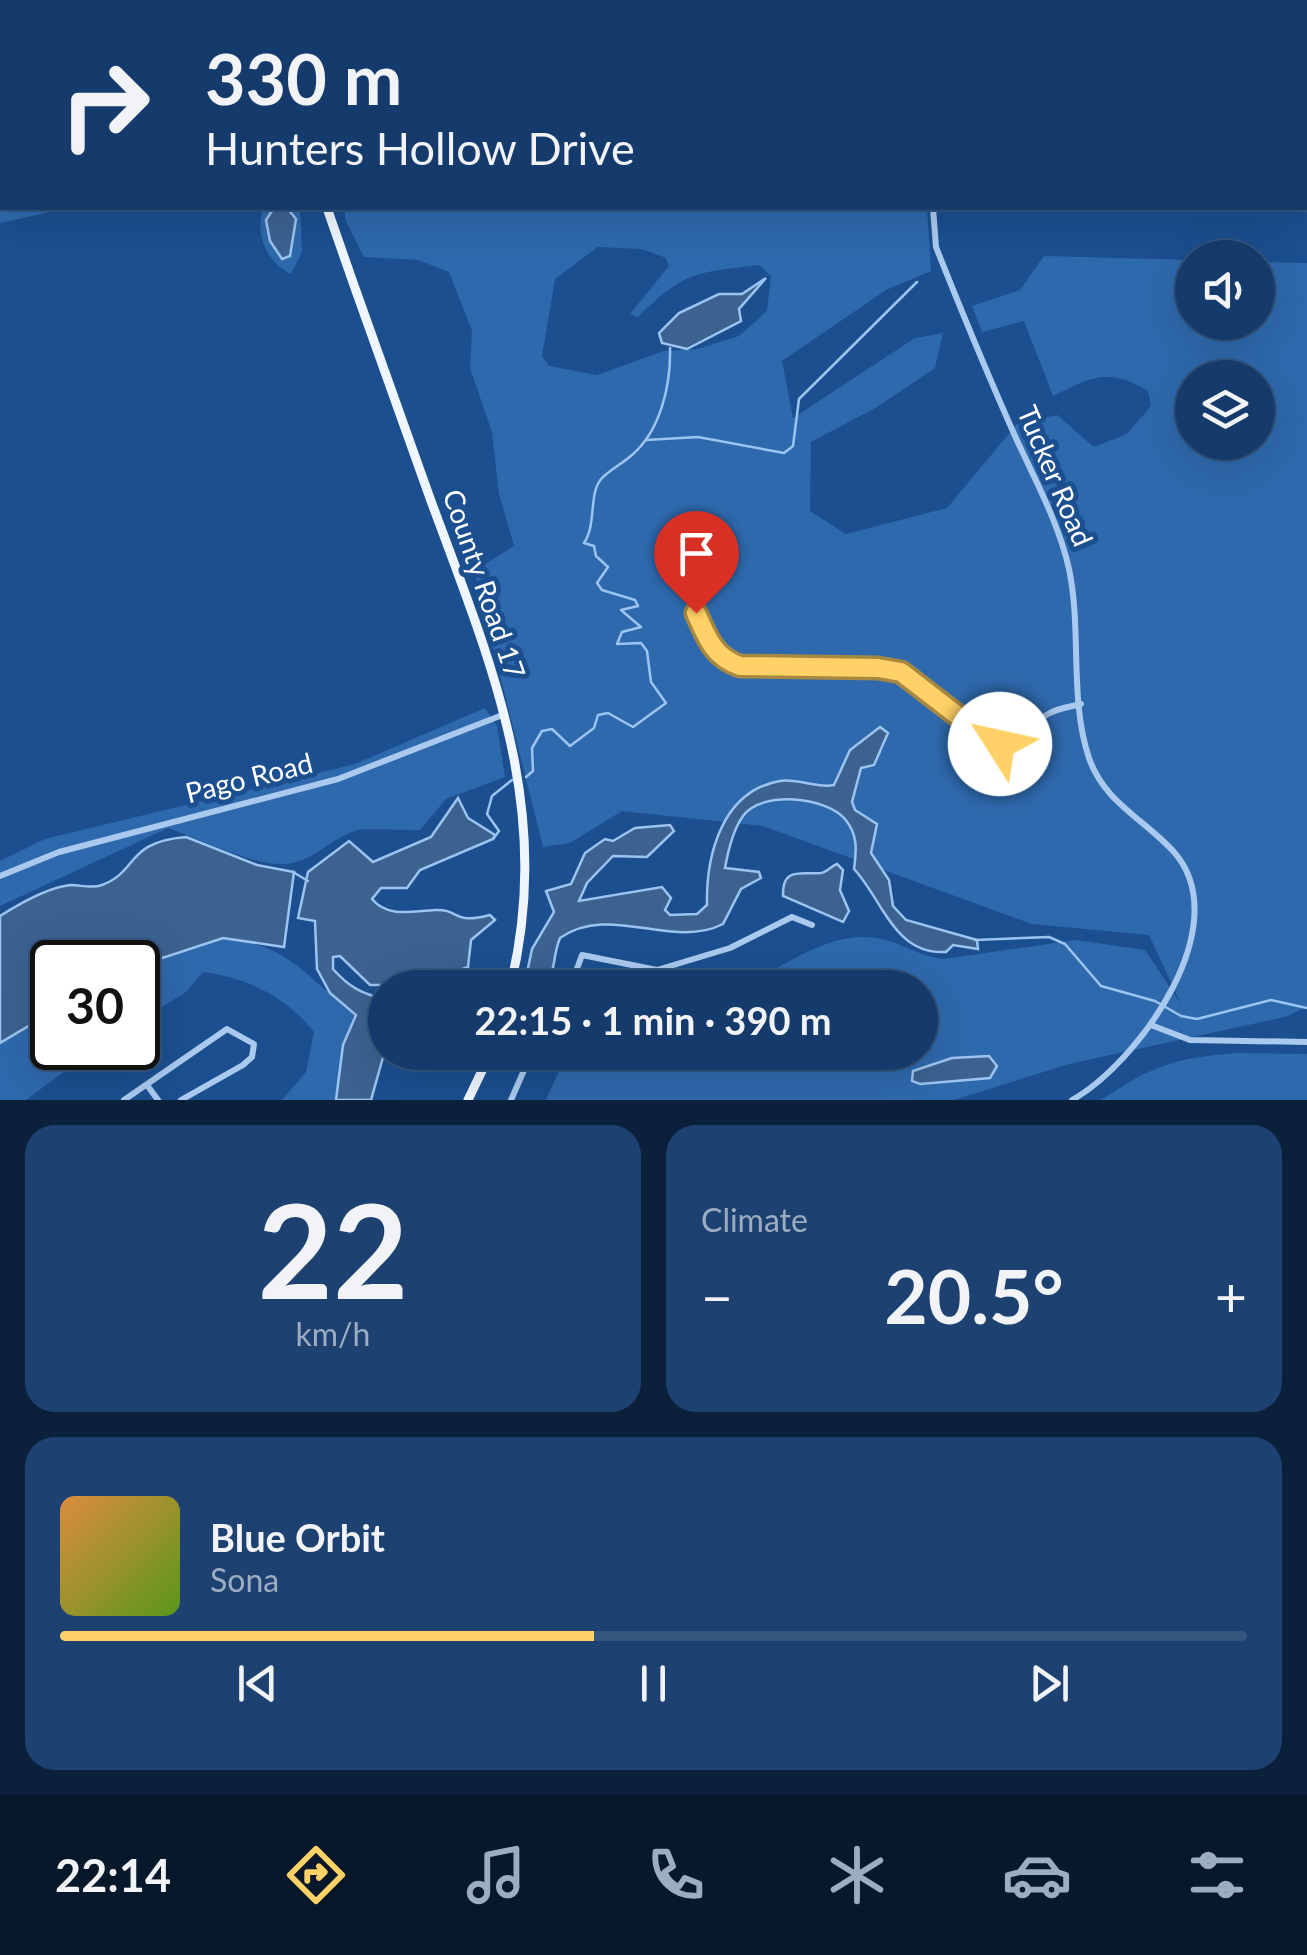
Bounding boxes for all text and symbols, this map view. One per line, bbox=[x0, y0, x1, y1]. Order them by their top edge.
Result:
text: 330 m bbox=[205, 36, 402, 120]
icon: right bbox=[40, 40, 170, 170]
text: Hunters Hollow Drive bbox=[205, 121, 635, 175]
map controls bbox=[1175, 240, 1275, 460]
button: sound bbox=[1175, 240, 1275, 340]
button: layers bbox=[1175, 360, 1275, 460]
street label: Tucker Road bbox=[1011, 400, 1101, 551]
street label: County Road 17 bbox=[437, 485, 533, 683]
pin bbox=[654, 511, 739, 614]
icon: arrive bbox=[669, 526, 724, 581]
position arrow bbox=[948, 692, 1052, 796]
street label: Pago Road bbox=[182, 745, 316, 809]
speed limit sign: 30 bbox=[30, 940, 160, 1070]
text: 22:15 · 1 min · 390 m bbox=[474, 997, 832, 1043]
text: 22 bbox=[258, 1171, 408, 1327]
text: Climate bbox=[701, 1200, 808, 1239]
text: 20.5° bbox=[884, 1250, 1064, 1340]
text: − bbox=[701, 1263, 733, 1329]
text: + bbox=[1215, 1263, 1247, 1329]
text: km/h bbox=[296, 1314, 370, 1353]
text: Blue Orbit bbox=[210, 1514, 385, 1560]
text: Sona bbox=[210, 1560, 279, 1599]
icon: previous bbox=[230, 1656, 285, 1711]
icon: pause bbox=[626, 1656, 681, 1711]
icon: next bbox=[1022, 1656, 1077, 1711]
icon: directions bbox=[281, 1840, 351, 1910]
icon: music bbox=[461, 1840, 531, 1910]
icon: phone bbox=[641, 1840, 711, 1910]
icon: climate bbox=[822, 1840, 892, 1910]
icon: car bbox=[1002, 1840, 1072, 1910]
icon: filters bbox=[1182, 1840, 1252, 1910]
text: 22:14 bbox=[55, 1848, 171, 1902]

